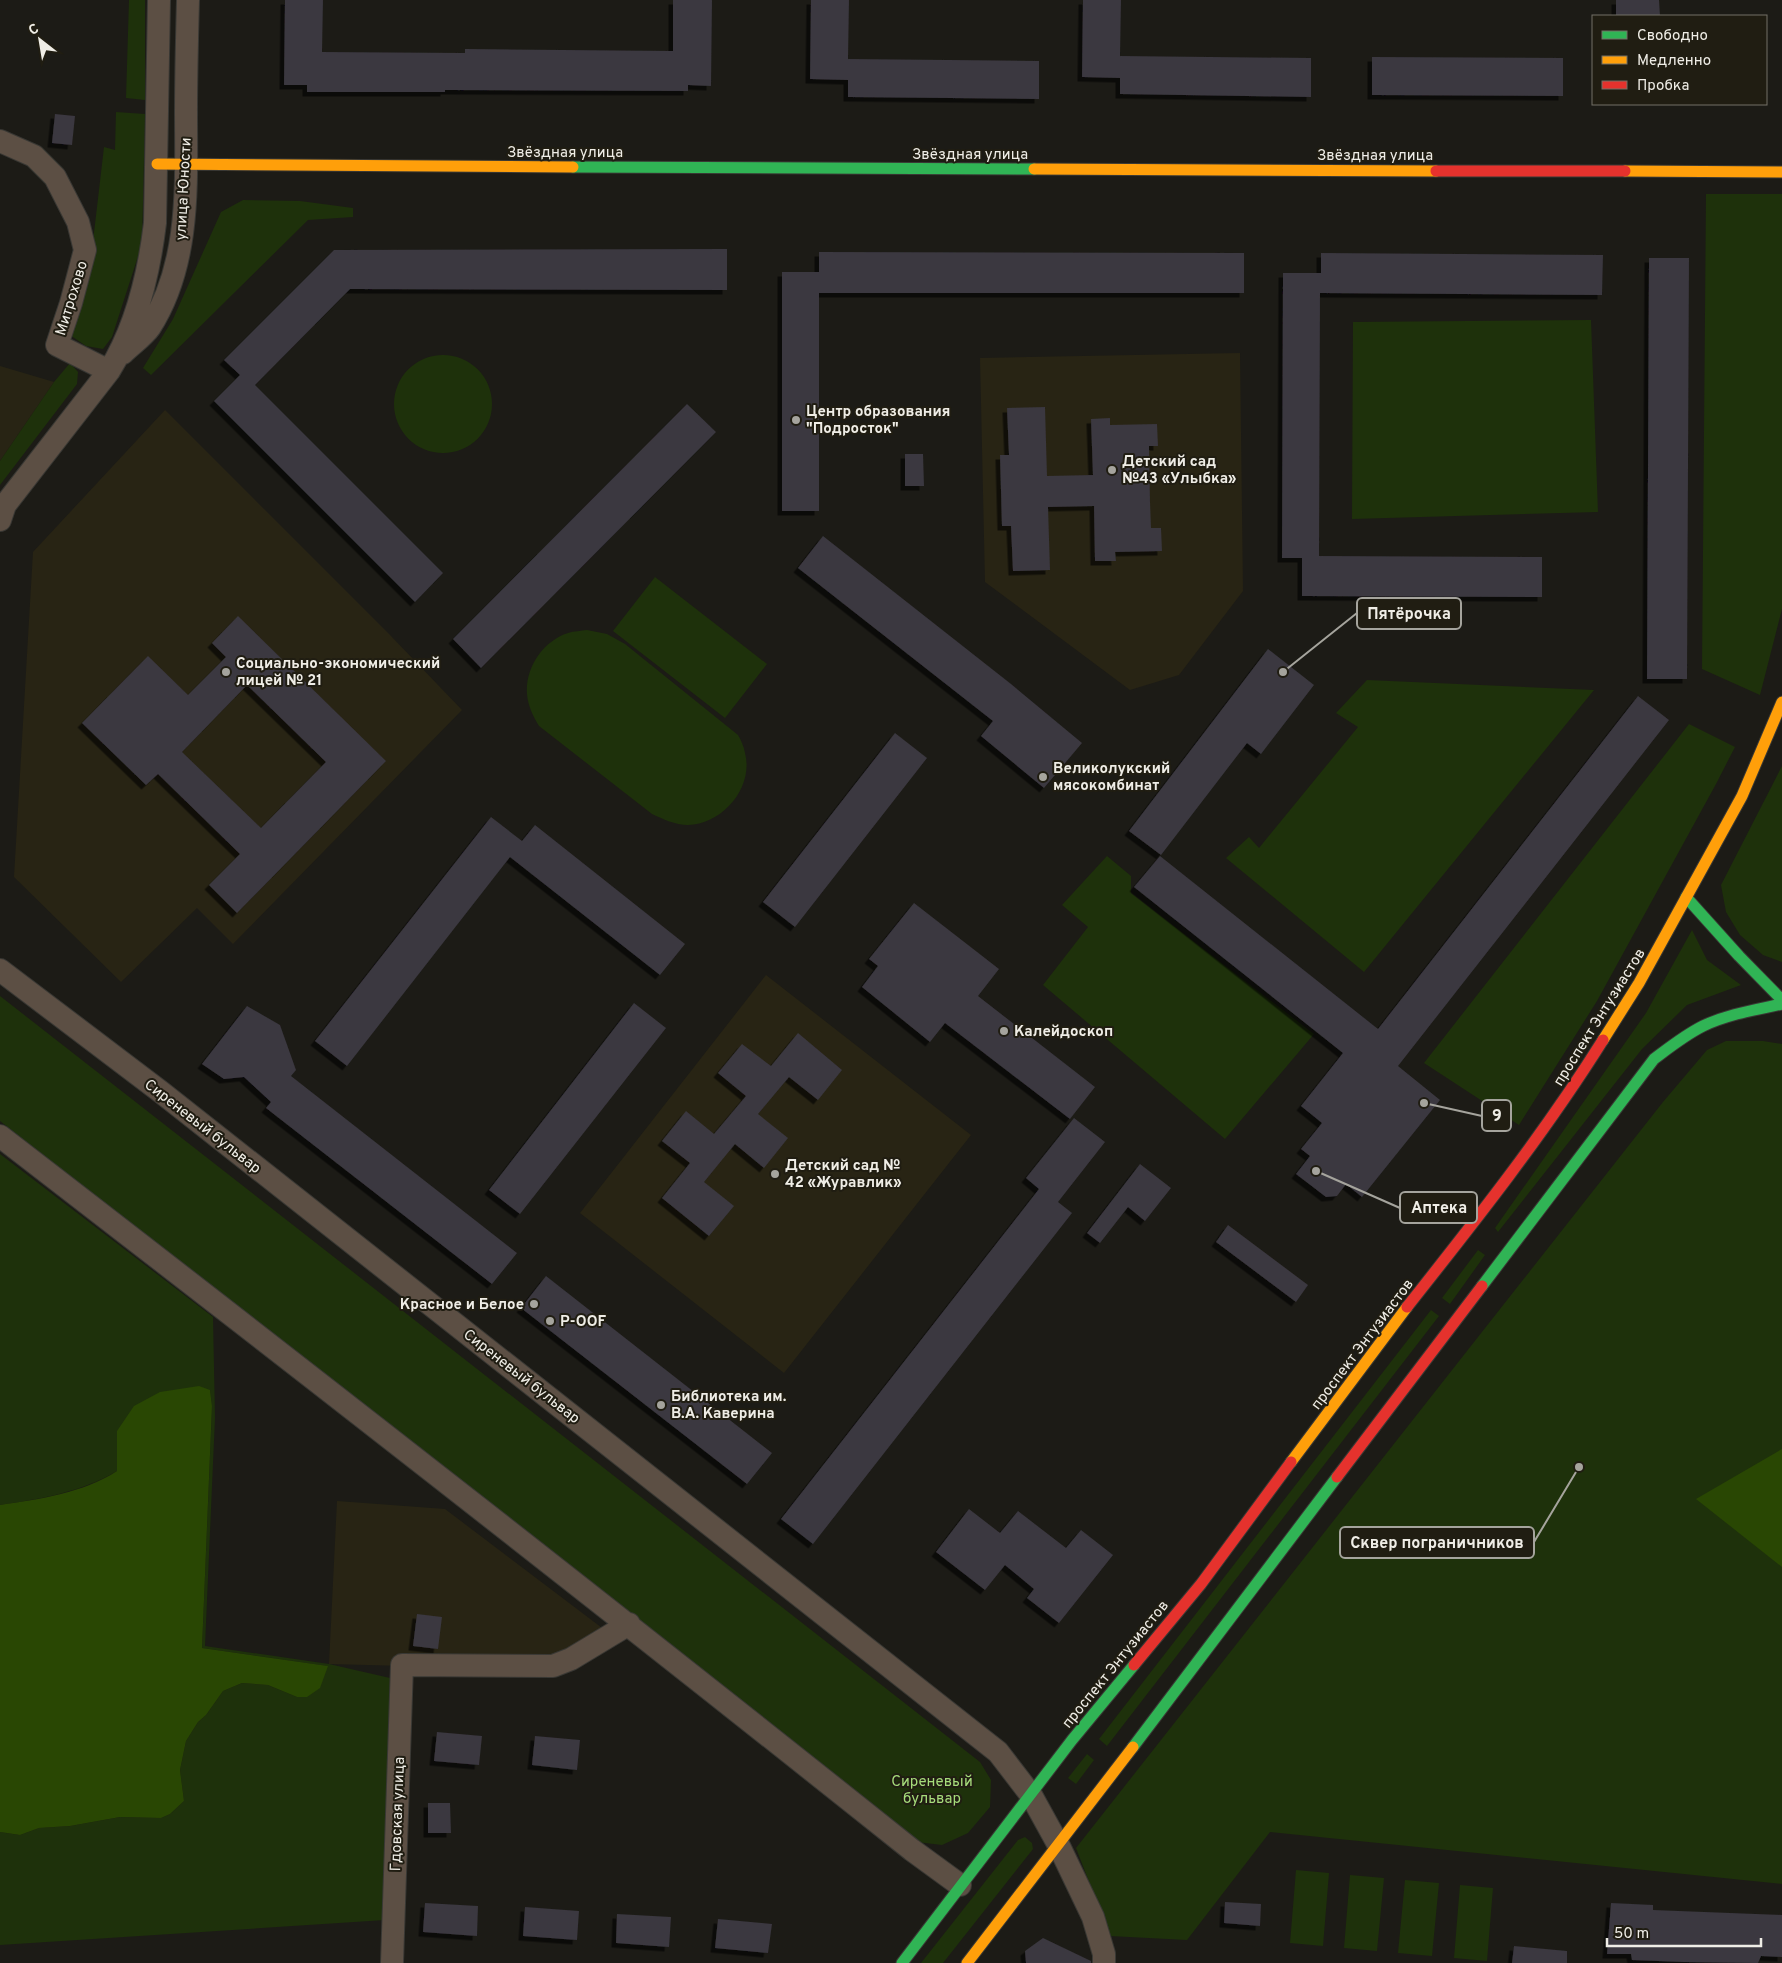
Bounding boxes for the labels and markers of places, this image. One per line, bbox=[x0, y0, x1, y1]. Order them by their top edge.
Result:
place label: Центр образования "Подросток" bbox=[806, 403, 950, 439]
marker: Центр образования "Подросток" bbox=[790, 414, 802, 426]
place label: Детский сад №43 «Улыбка» bbox=[1122, 453, 1237, 489]
marker: Детский сад №43 «Улыбка» bbox=[1106, 464, 1118, 476]
callout: Пятёрочка bbox=[1357, 598, 1461, 629]
place label: Социально-экономический лицей № 21 bbox=[236, 655, 440, 691]
marker: Социально-экономический лицей № 21 bbox=[220, 666, 232, 678]
place label: Великолукский мясокомбинат bbox=[1053, 760, 1170, 796]
marker: Великолукский мясокомбинат bbox=[1037, 771, 1049, 783]
place label: Калейдоскоп bbox=[1014, 1023, 1113, 1042]
marker: Калейдоскоп bbox=[998, 1025, 1010, 1037]
callout: 9 bbox=[1482, 1100, 1511, 1131]
place label: Детский сад № 42 «Журавлик» bbox=[785, 1157, 902, 1193]
marker: Детский сад № 42 «Журавлик» bbox=[769, 1168, 781, 1180]
callout: Аптека bbox=[1400, 1192, 1477, 1223]
place label: Красное и Белое bbox=[400, 1296, 524, 1315]
marker: Красное и Белое bbox=[528, 1298, 540, 1310]
place label: P-OOF bbox=[560, 1313, 606, 1332]
marker: P-OOF bbox=[544, 1315, 556, 1327]
place label: Библиотека им. В.А. Каверина bbox=[671, 1388, 787, 1424]
marker: Библиотека им. В.А. Каверина bbox=[655, 1399, 667, 1411]
callout: Сквер пограничников bbox=[1340, 1527, 1534, 1558]

